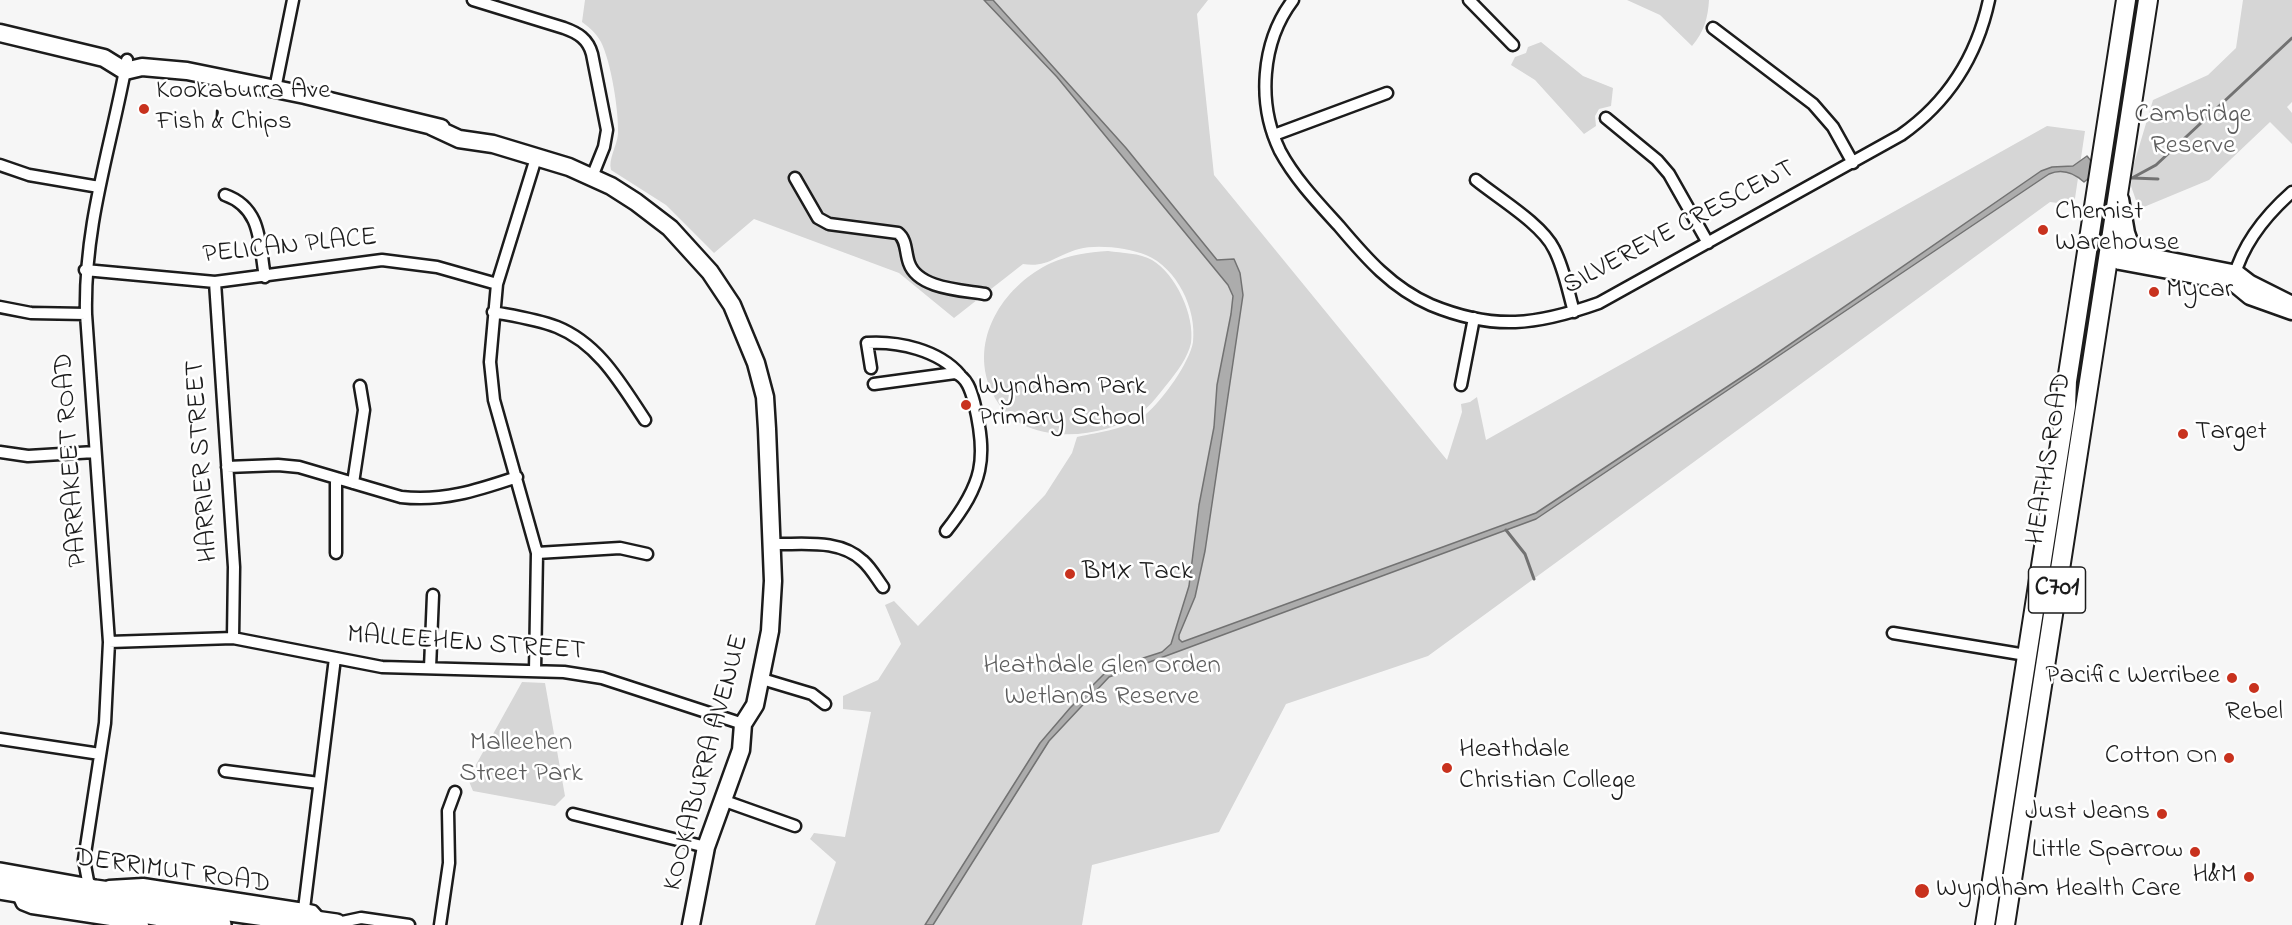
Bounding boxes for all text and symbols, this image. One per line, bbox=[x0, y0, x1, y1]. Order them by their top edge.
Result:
place label: Kookaburra Ave Fish & Chips bbox=[156, 77, 330, 140]
park label: Cambridge Reserve bbox=[2134, 101, 2252, 164]
marker: Kookaburra Ave Fish & Chips bbox=[137, 102, 151, 116]
street label: SILVEREYE CRESCENT bbox=[1559, 154, 1801, 304]
place label: Chemist Warehouse bbox=[2055, 198, 2179, 261]
street label: PELICAN PLACE bbox=[201, 223, 379, 273]
marker: Chemist Warehouse bbox=[2036, 223, 2050, 237]
place label: Mycar bbox=[2166, 276, 2233, 308]
marker: Mycar bbox=[2147, 285, 2161, 299]
street label: PARRAKEET ROAD bbox=[49, 352, 97, 568]
street label: HARRIER STREET bbox=[181, 359, 227, 563]
street label: HEATHS ROAD bbox=[2021, 371, 2081, 547]
place label: Wyndham Park Primary School bbox=[978, 373, 1146, 436]
marker: Wyndham Park Primary School bbox=[959, 398, 973, 412]
place label: Target bbox=[2195, 418, 2267, 450]
marker: Target bbox=[2176, 427, 2190, 441]
place label: BMX Tack bbox=[1082, 558, 1193, 590]
marker: BMX Tack bbox=[1063, 567, 1077, 581]
road number: C701 bbox=[2028, 567, 2086, 613]
street label: MALLEEHEN STREET bbox=[346, 621, 586, 669]
street label: KOOKABURRA AVENUE bbox=[658, 631, 758, 895]
park label: Heathdale Glen Orden Wetlands Reserve bbox=[983, 652, 1221, 715]
place label: Pacific Werribee bbox=[2045, 662, 2220, 694]
marker: Pacific Werribee bbox=[2225, 671, 2239, 685]
marker: Rebel bbox=[2247, 681, 2261, 695]
place label: Rebel bbox=[2225, 698, 2283, 730]
park label: Malleehen Street Park bbox=[459, 729, 583, 792]
place label: Heathdale Christian College bbox=[1459, 736, 1636, 799]
place label: Cotton On bbox=[2105, 742, 2217, 774]
marker: Cotton On bbox=[2222, 751, 2236, 765]
marker: Heathdale Christian College bbox=[1440, 761, 1454, 775]
place label: Just Jeans bbox=[2025, 798, 2150, 830]
marker: Just Jeans bbox=[2155, 807, 2169, 821]
place label: Little Sparrow bbox=[2032, 836, 2183, 868]
street label: DERRIMUT ROAD bbox=[72, 843, 272, 903]
marker: Little Sparrow bbox=[2188, 845, 2202, 859]
place label: H&M bbox=[2193, 861, 2237, 893]
marker: H&M bbox=[2242, 870, 2256, 884]
place label: Wyndham Health Care bbox=[1936, 875, 2181, 907]
marker: Wyndham Health Care bbox=[1913, 882, 1931, 900]

